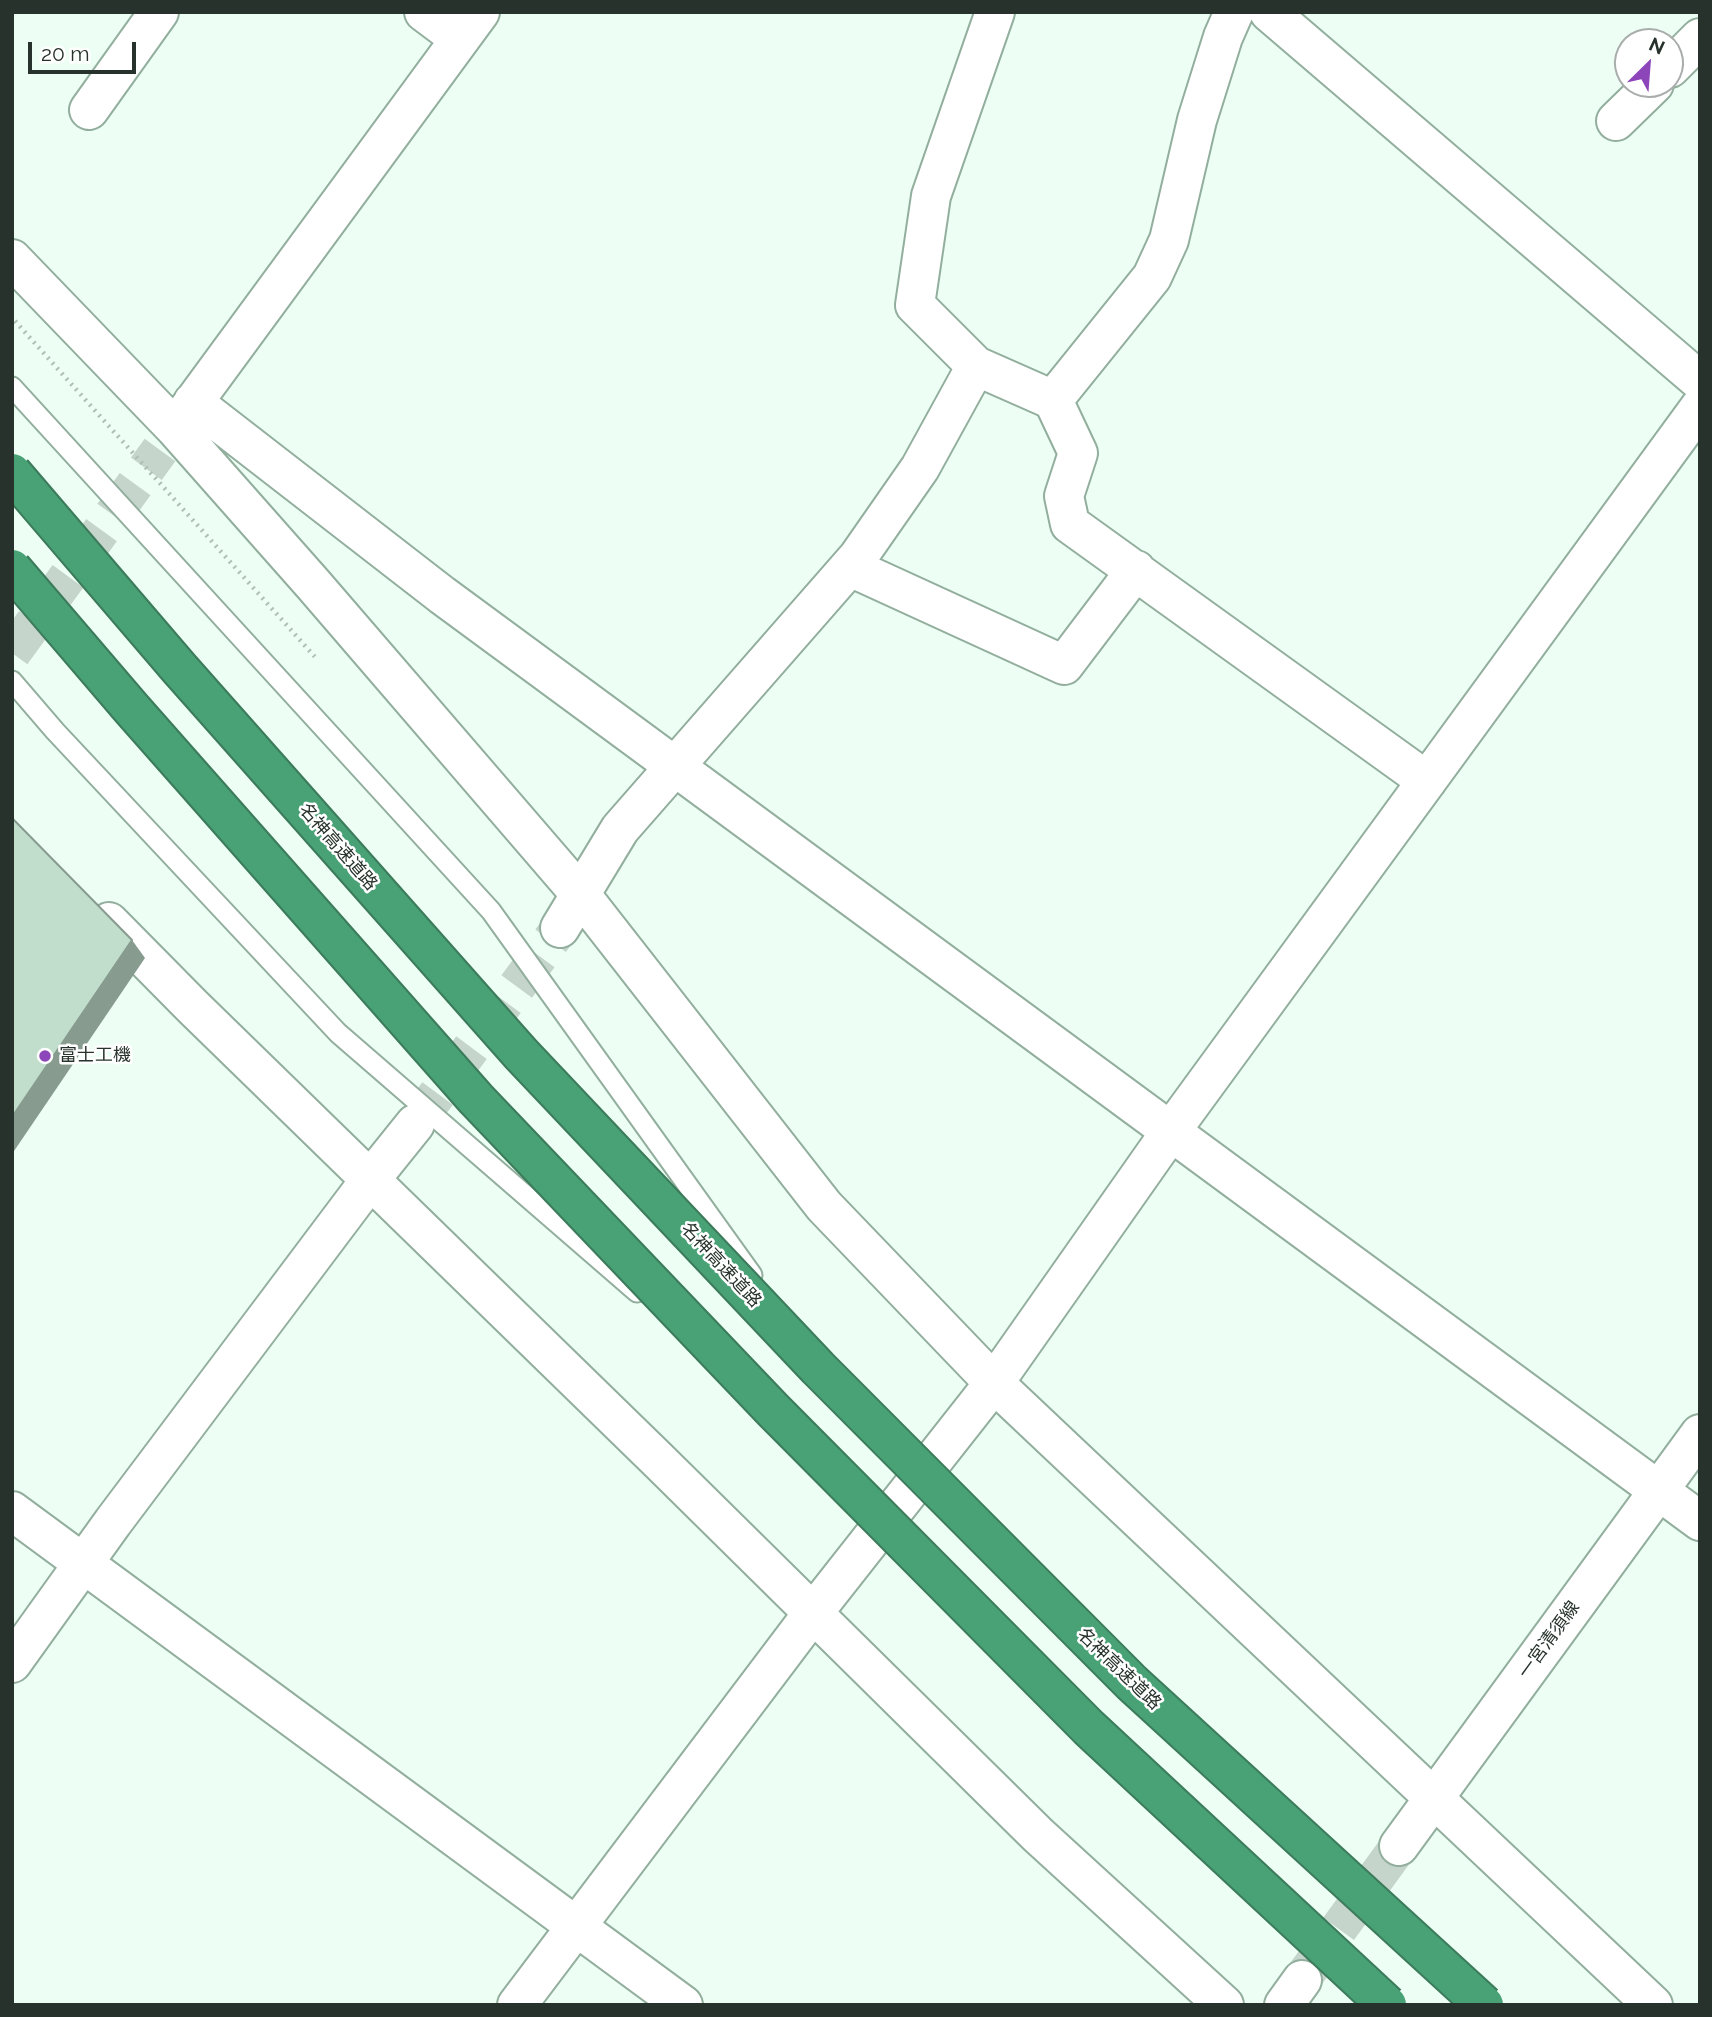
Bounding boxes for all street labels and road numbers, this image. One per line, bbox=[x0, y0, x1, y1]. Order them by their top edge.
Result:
street label: 名神高速道路 bbox=[294, 799, 382, 895]
street label: 名神高速道路 bbox=[676, 1218, 766, 1312]
street label: 一宮清須線 bbox=[1514, 1597, 1584, 1683]
street label: 名神高速道路 bbox=[1073, 1624, 1165, 1714]

